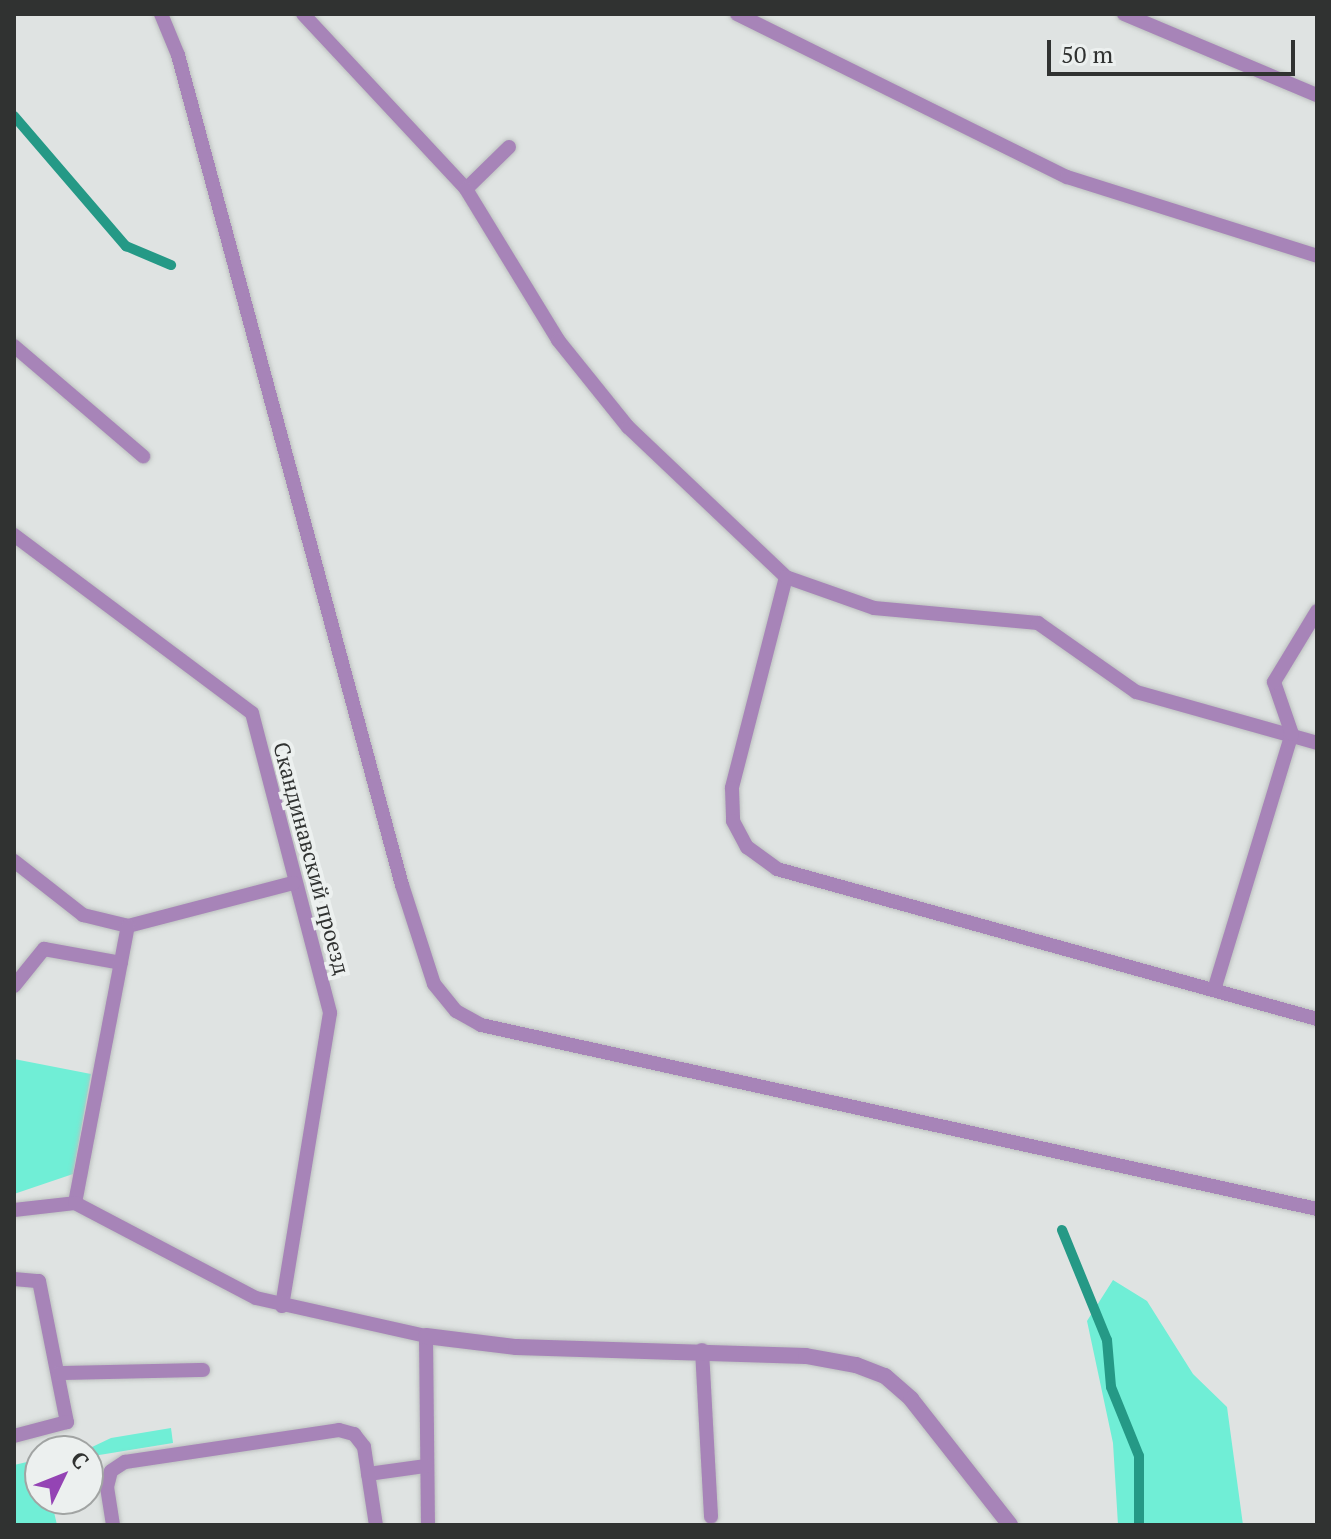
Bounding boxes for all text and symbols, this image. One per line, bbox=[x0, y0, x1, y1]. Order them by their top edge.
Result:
scale bar bbox=[1051, 24, 1299, 74]
text: 50 m bbox=[1061, 38, 1113, 70]
street label: Скандинавский проезд bbox=[268, 739, 356, 977]
north arrow bbox=[24, 1435, 104, 1515]
text: С bbox=[65, 1445, 96, 1475]

